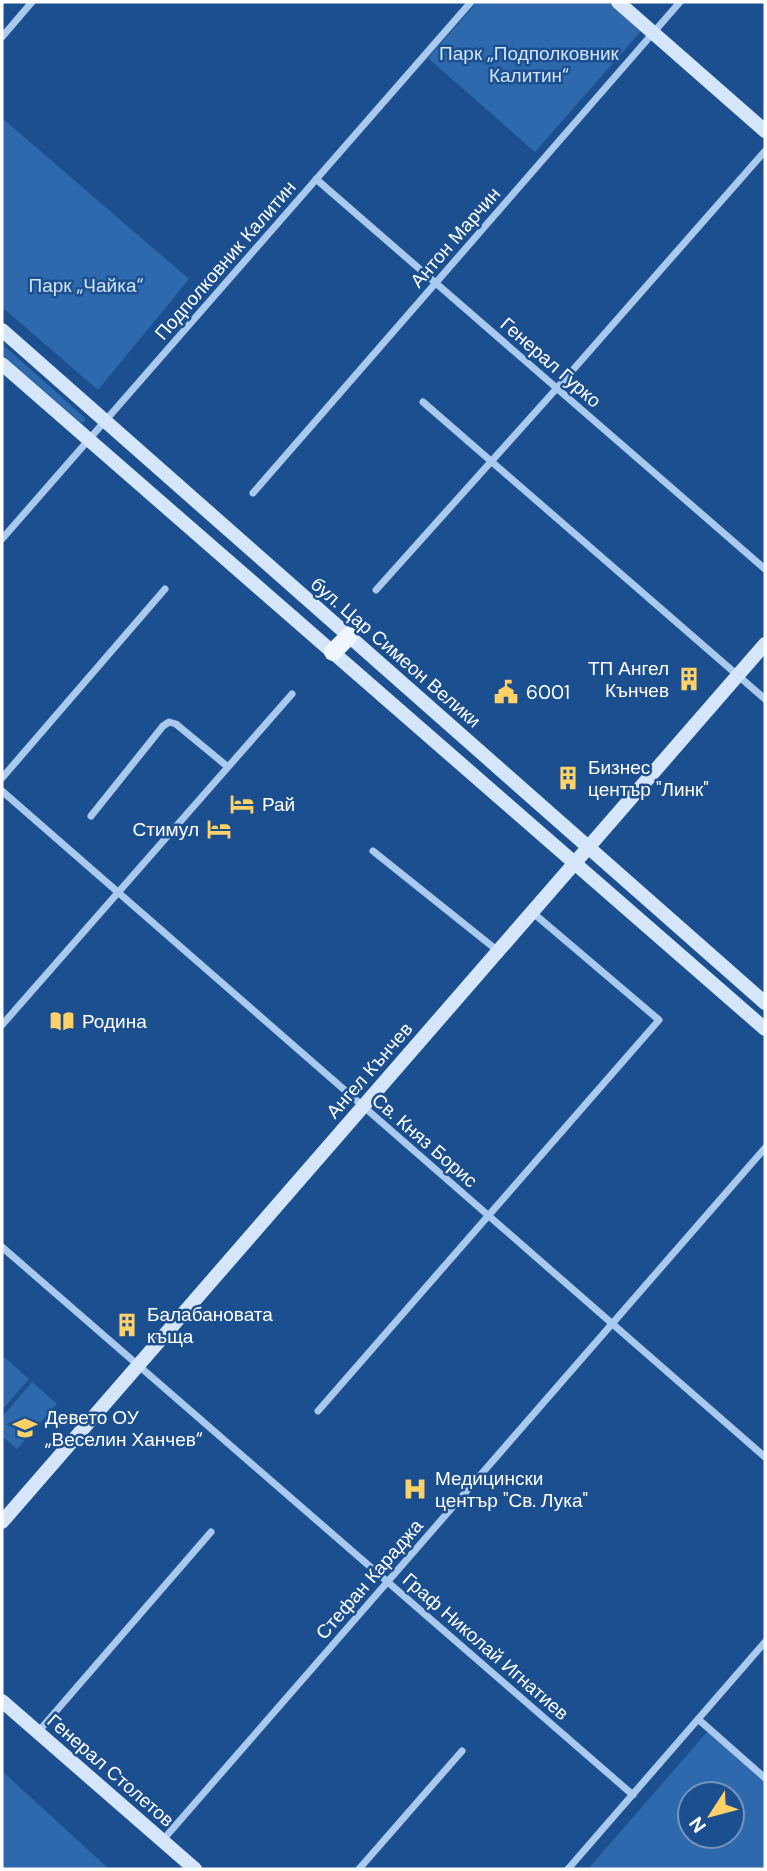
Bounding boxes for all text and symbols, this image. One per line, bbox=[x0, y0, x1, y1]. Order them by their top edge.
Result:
park label: Парк „Подполковник Калитин“ bbox=[439, 41, 620, 88]
street label: Подполковник Калитин bbox=[149, 175, 301, 345]
street label: Антон Марчин bbox=[405, 182, 506, 293]
park label: Парк „Чайка“ bbox=[29, 273, 143, 298]
street label: Генерал Гурко bbox=[495, 312, 606, 413]
street label: бул. Цар Симеон Велики bbox=[305, 572, 486, 733]
place label: ТП Ангел Кънчев bbox=[588, 656, 669, 703]
building icon: ТП Ангел Кънчев bbox=[675, 665, 703, 693]
public building icon: 6001 bbox=[492, 678, 520, 706]
place label: 6001 bbox=[526, 680, 570, 705]
place label: Бизнес център "Линк" bbox=[588, 755, 709, 802]
building icon: Бизнес център "Линк" bbox=[554, 764, 582, 792]
hotel icon: Рай bbox=[228, 790, 256, 818]
place label: Рай bbox=[262, 792, 295, 817]
hotel icon: Стимул bbox=[205, 815, 233, 843]
place label: Стимул bbox=[133, 817, 199, 842]
library icon: Родина bbox=[48, 1007, 76, 1035]
place label: Родина bbox=[82, 1009, 147, 1034]
street label: Ангел Кънчев bbox=[321, 1017, 418, 1124]
street label: Св. Княз Борис bbox=[367, 1088, 483, 1193]
place label: Балабановата къща bbox=[147, 1302, 273, 1349]
building icon: Балабановата къща bbox=[113, 1311, 141, 1339]
place label: Девето ОУ „Веселин Ханчев“ bbox=[45, 1405, 203, 1452]
school or university icon: Девето ОУ „Веселин Ханчев“ bbox=[11, 1414, 39, 1442]
place label: Медицински център "Св. Лука" bbox=[435, 1466, 588, 1513]
hospital icon: Медицински център "Св. Лука" bbox=[401, 1475, 429, 1503]
street label: Стефан Караджа bbox=[310, 1514, 429, 1645]
street label: Граф Николай Игнатиев bbox=[397, 1567, 574, 1726]
street label: Генерал Столетов bbox=[42, 1708, 179, 1832]
north arrow bbox=[676, 1780, 746, 1850]
text: N bbox=[683, 1812, 712, 1838]

